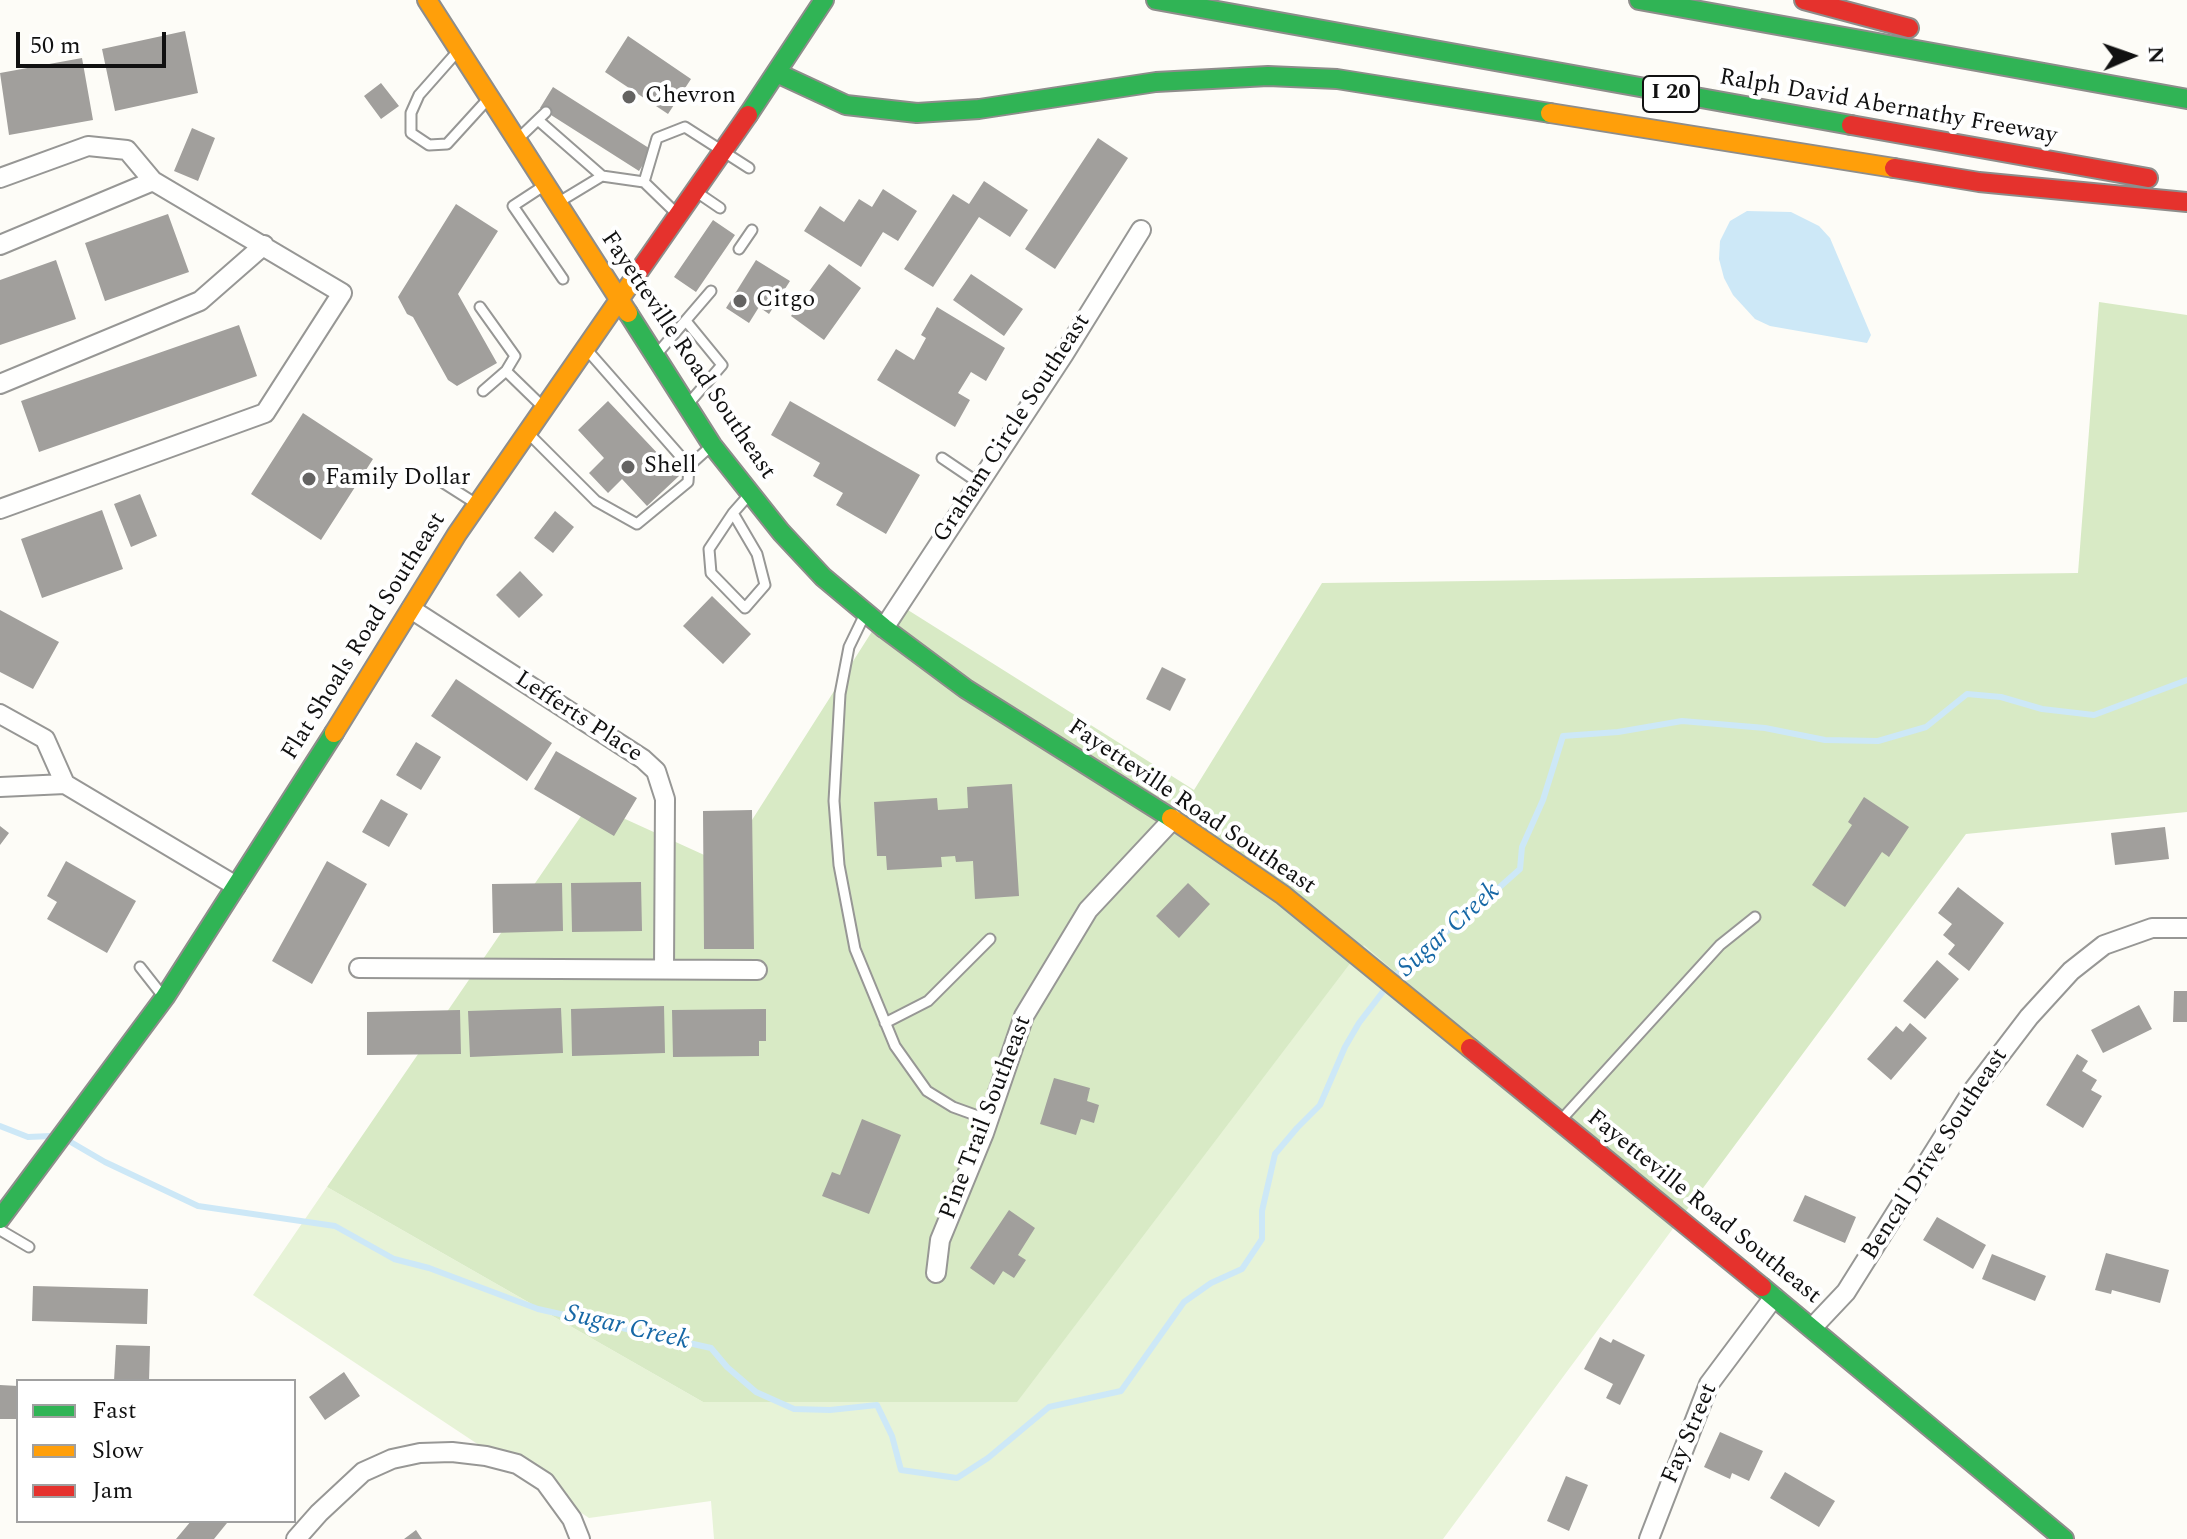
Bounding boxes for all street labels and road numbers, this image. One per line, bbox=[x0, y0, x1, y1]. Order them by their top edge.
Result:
street label: Ralph David Abernathy Freeway bbox=[1717, 64, 2059, 152]
road number: I 20 bbox=[1643, 76, 1699, 112]
street label: Fayetteville Road Southeast bbox=[593, 227, 781, 485]
street label: Graham Circle Southeast bbox=[928, 309, 1098, 549]
street label: Flat Shoals Road Southeast bbox=[277, 508, 453, 766]
street label: Lefferts Place bbox=[509, 666, 647, 770]
street label: Fayetteville Road Southeast bbox=[1062, 714, 1320, 902]
street label: Pine Trail Southeast bbox=[935, 1012, 1039, 1224]
street label: Bencal Drive Southeast bbox=[1857, 1044, 2015, 1266]
street label: Fayetteville Road Southeast bbox=[1580, 1105, 1826, 1311]
street label: Fay Street bbox=[1657, 1379, 1725, 1489]

